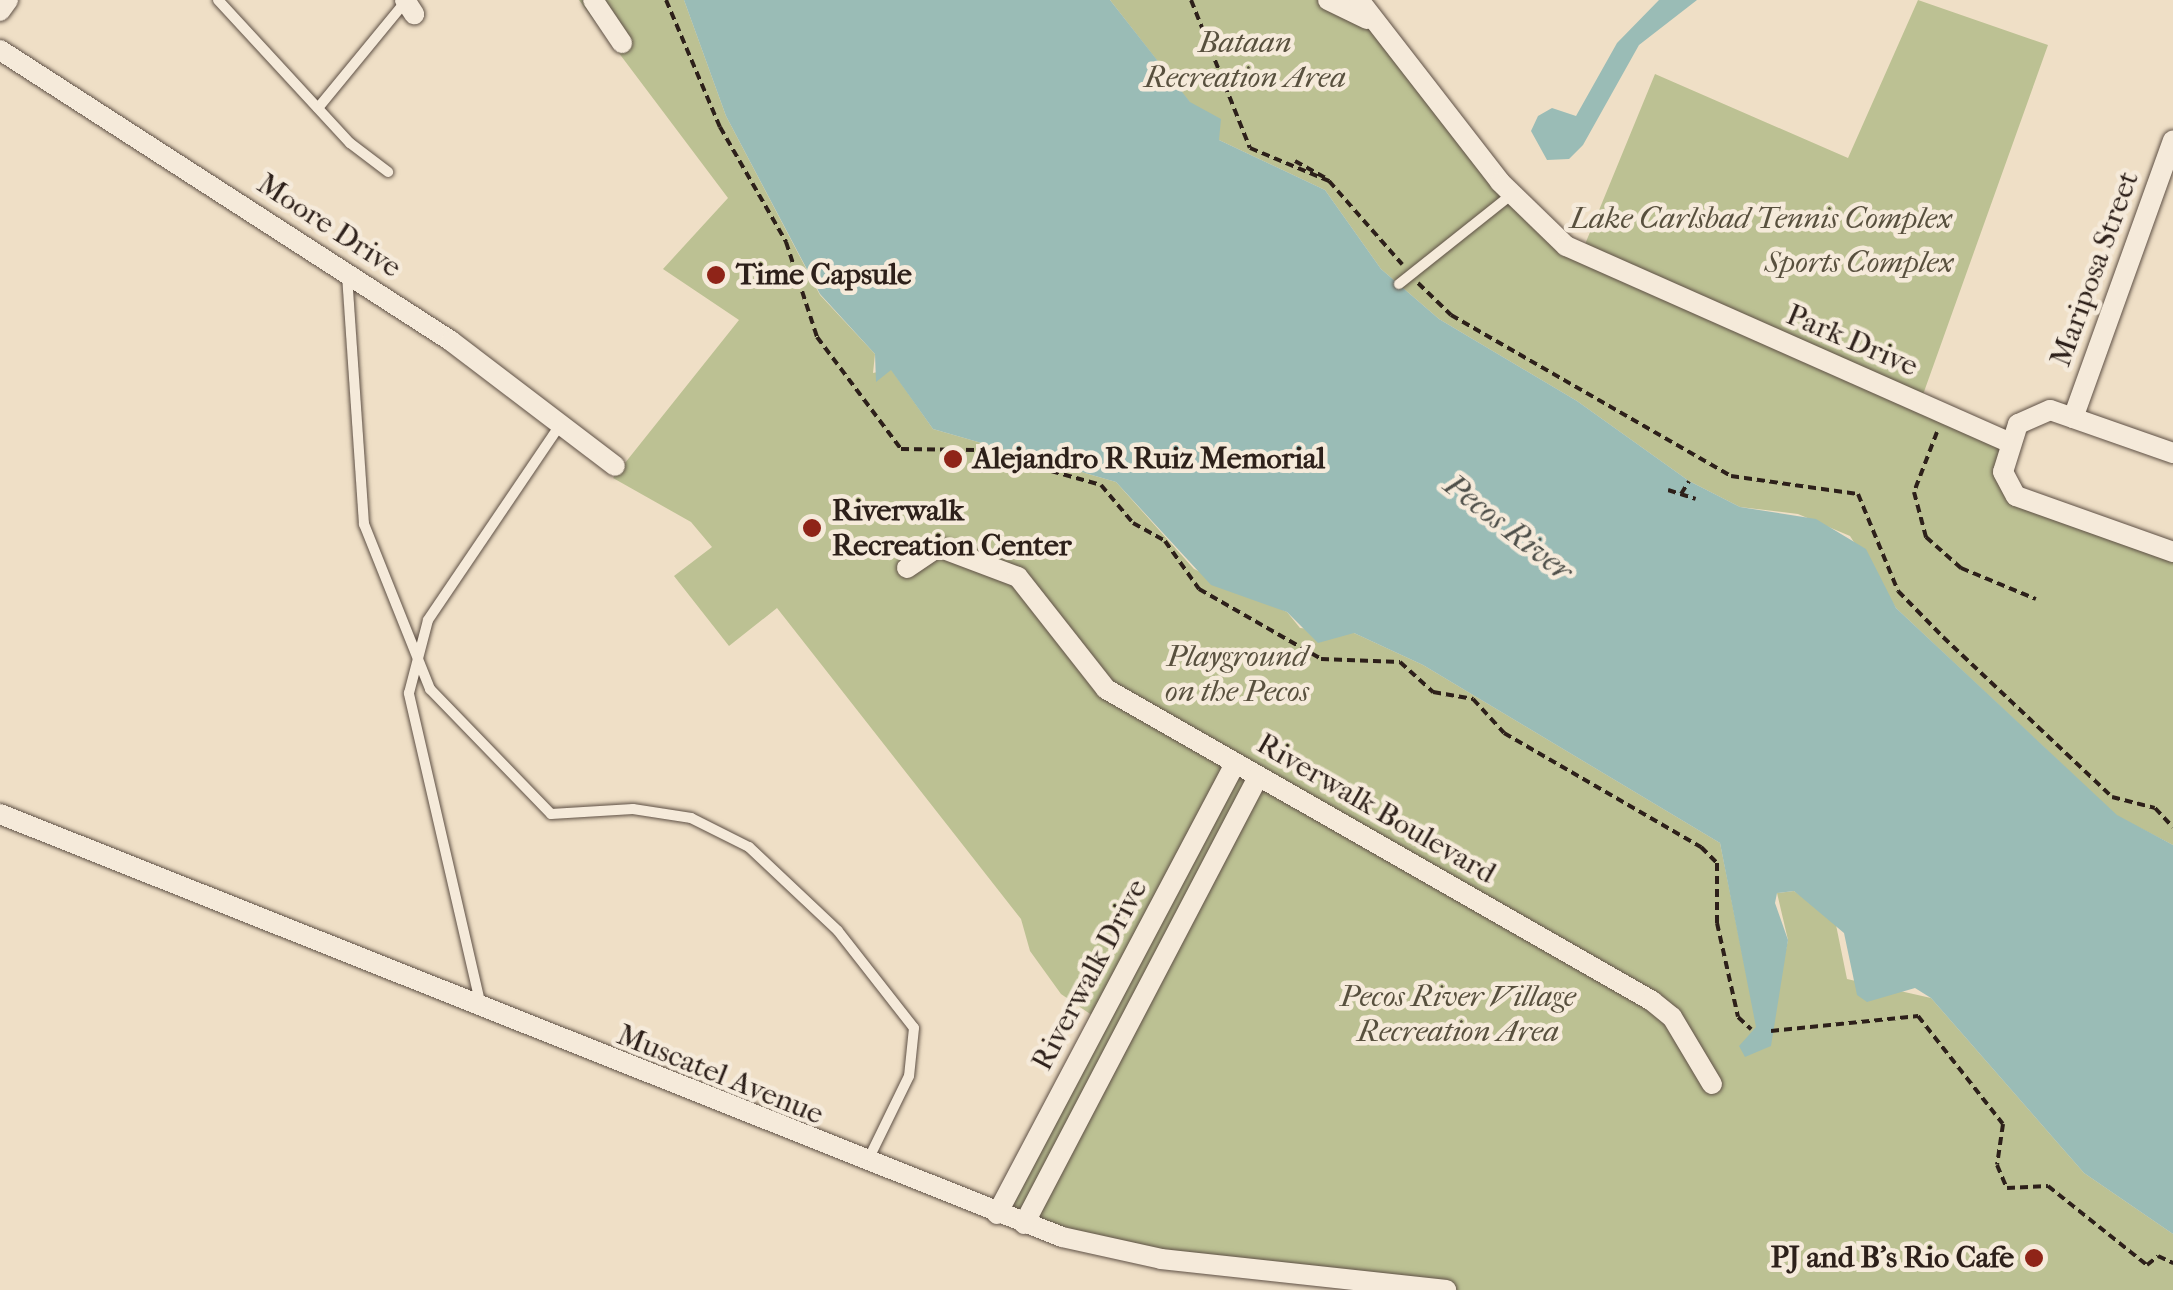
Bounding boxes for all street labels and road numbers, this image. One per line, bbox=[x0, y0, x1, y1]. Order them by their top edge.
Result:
street label: Moore Drive bbox=[250, 166, 408, 286]
street label: Mariposa Street bbox=[2043, 167, 2147, 371]
street label: Park Drive bbox=[1781, 297, 1923, 385]
street label: Riverwalk Boulevard bbox=[1250, 726, 1502, 892]
street label: Riverwalk Drive bbox=[1024, 873, 1156, 1077]
street label: Muscatel Avenue bbox=[612, 1017, 828, 1133]

